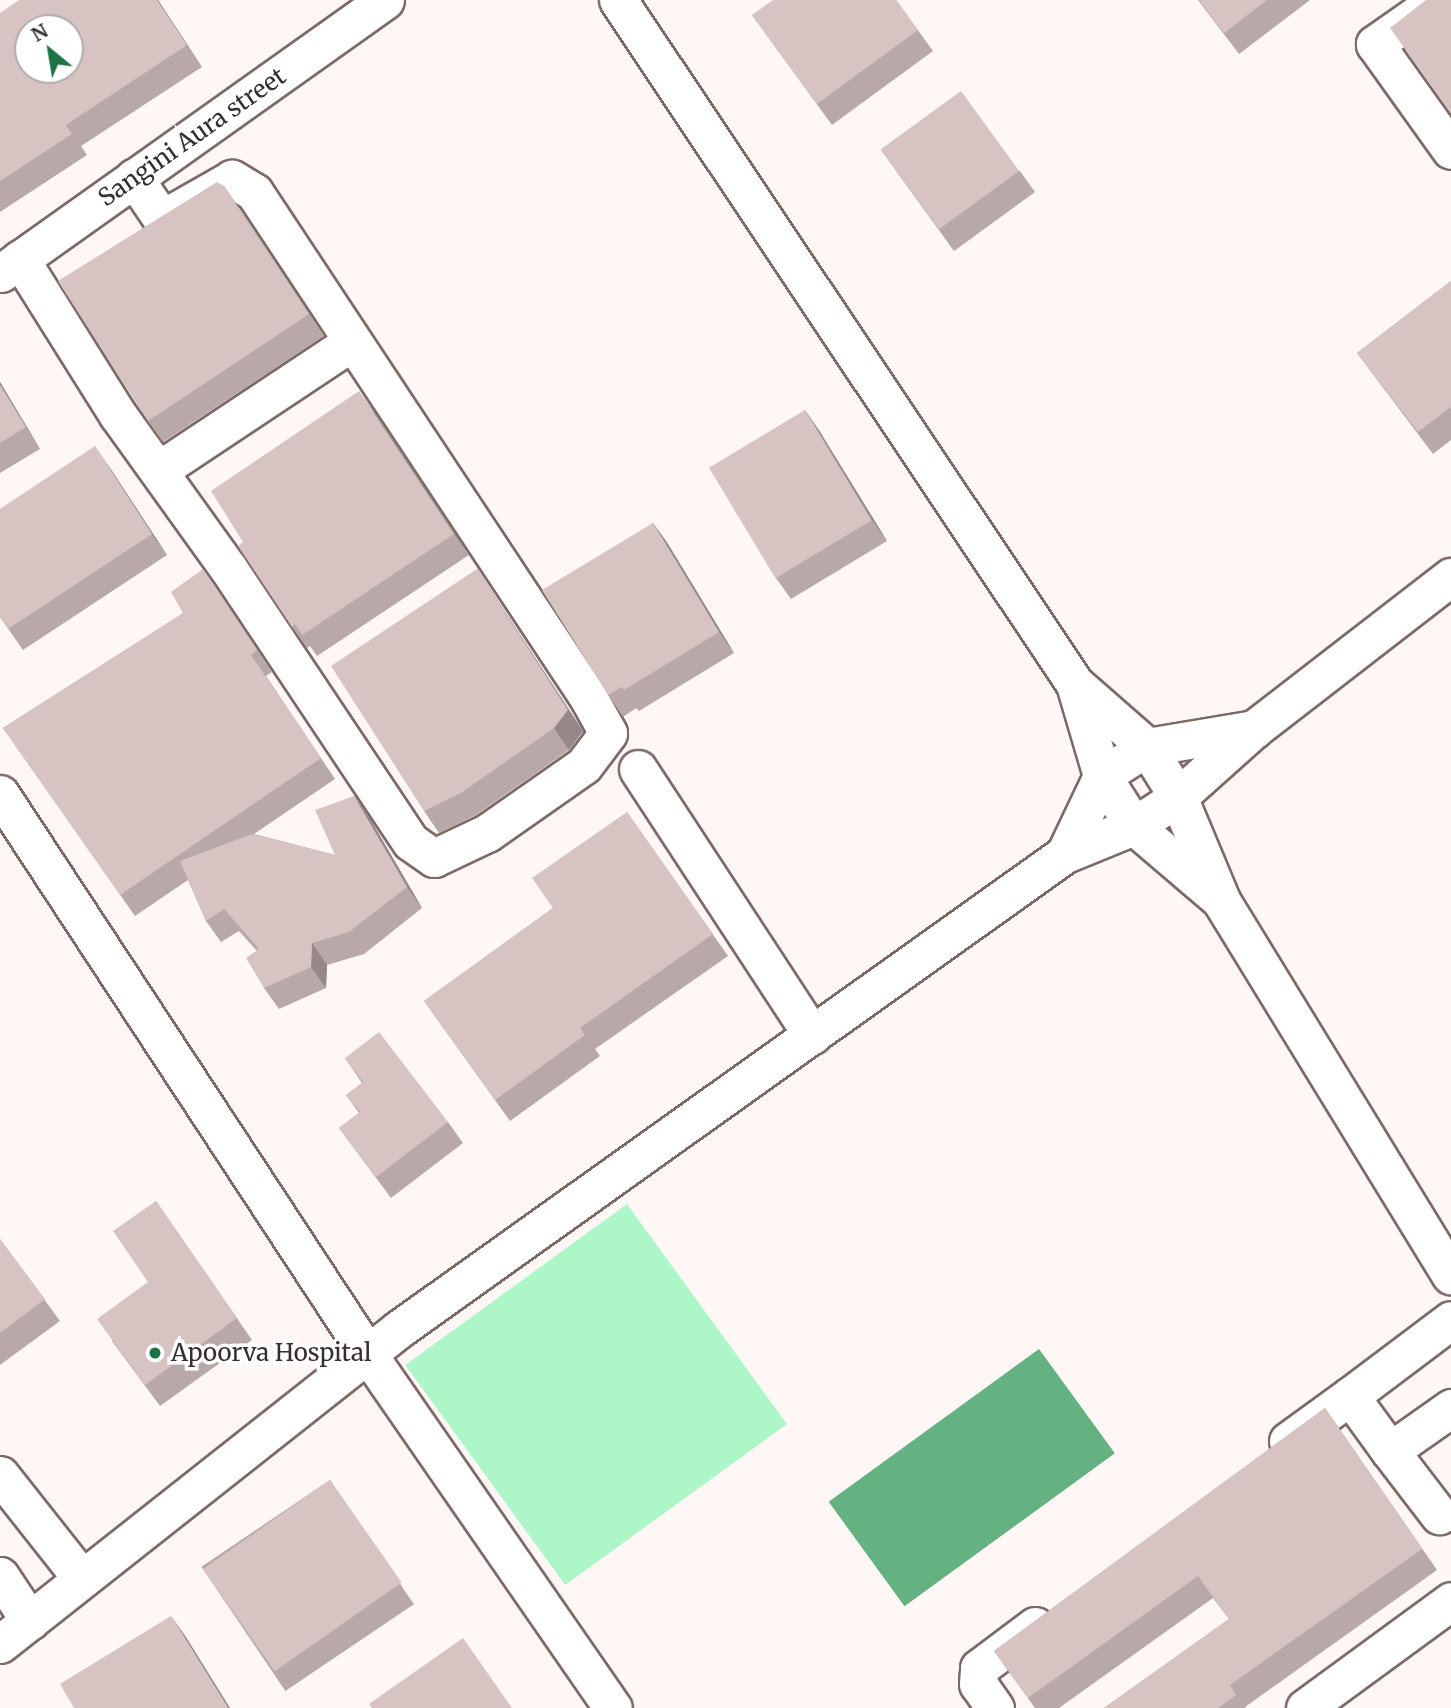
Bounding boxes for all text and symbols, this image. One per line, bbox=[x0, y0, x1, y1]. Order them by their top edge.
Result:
north arrow bbox=[14, 14, 84, 84]
text: N bbox=[27, 18, 52, 47]
street label: Sangini Aura street bbox=[93, 62, 291, 212]
place label: Apoorva Hospital bbox=[171, 1339, 371, 1367]
marker: Apoorva Hospital bbox=[145, 1343, 165, 1363]

